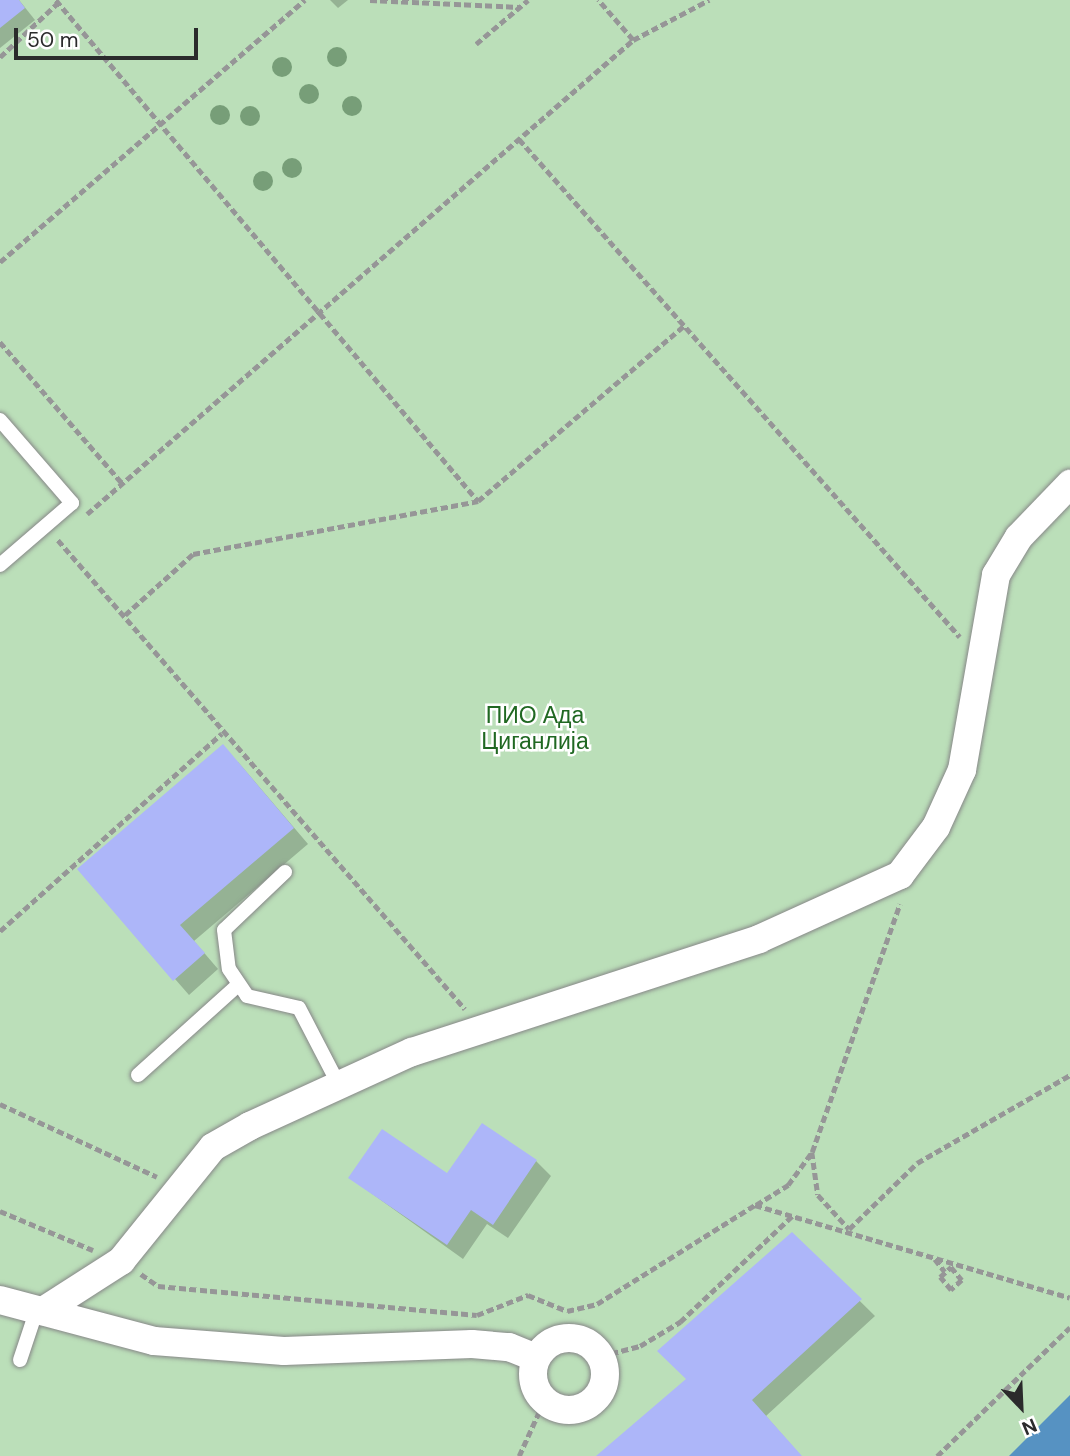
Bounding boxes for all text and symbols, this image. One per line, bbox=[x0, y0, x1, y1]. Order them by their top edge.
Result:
scale bar bbox=[18, 14, 201, 58]
text: 50 m bbox=[27, 26, 78, 54]
park label: ПИО Ада Циганлија bbox=[481, 701, 589, 755]
north arrow bbox=[986, 1372, 1056, 1442]
text: N bbox=[1018, 1413, 1041, 1441]

